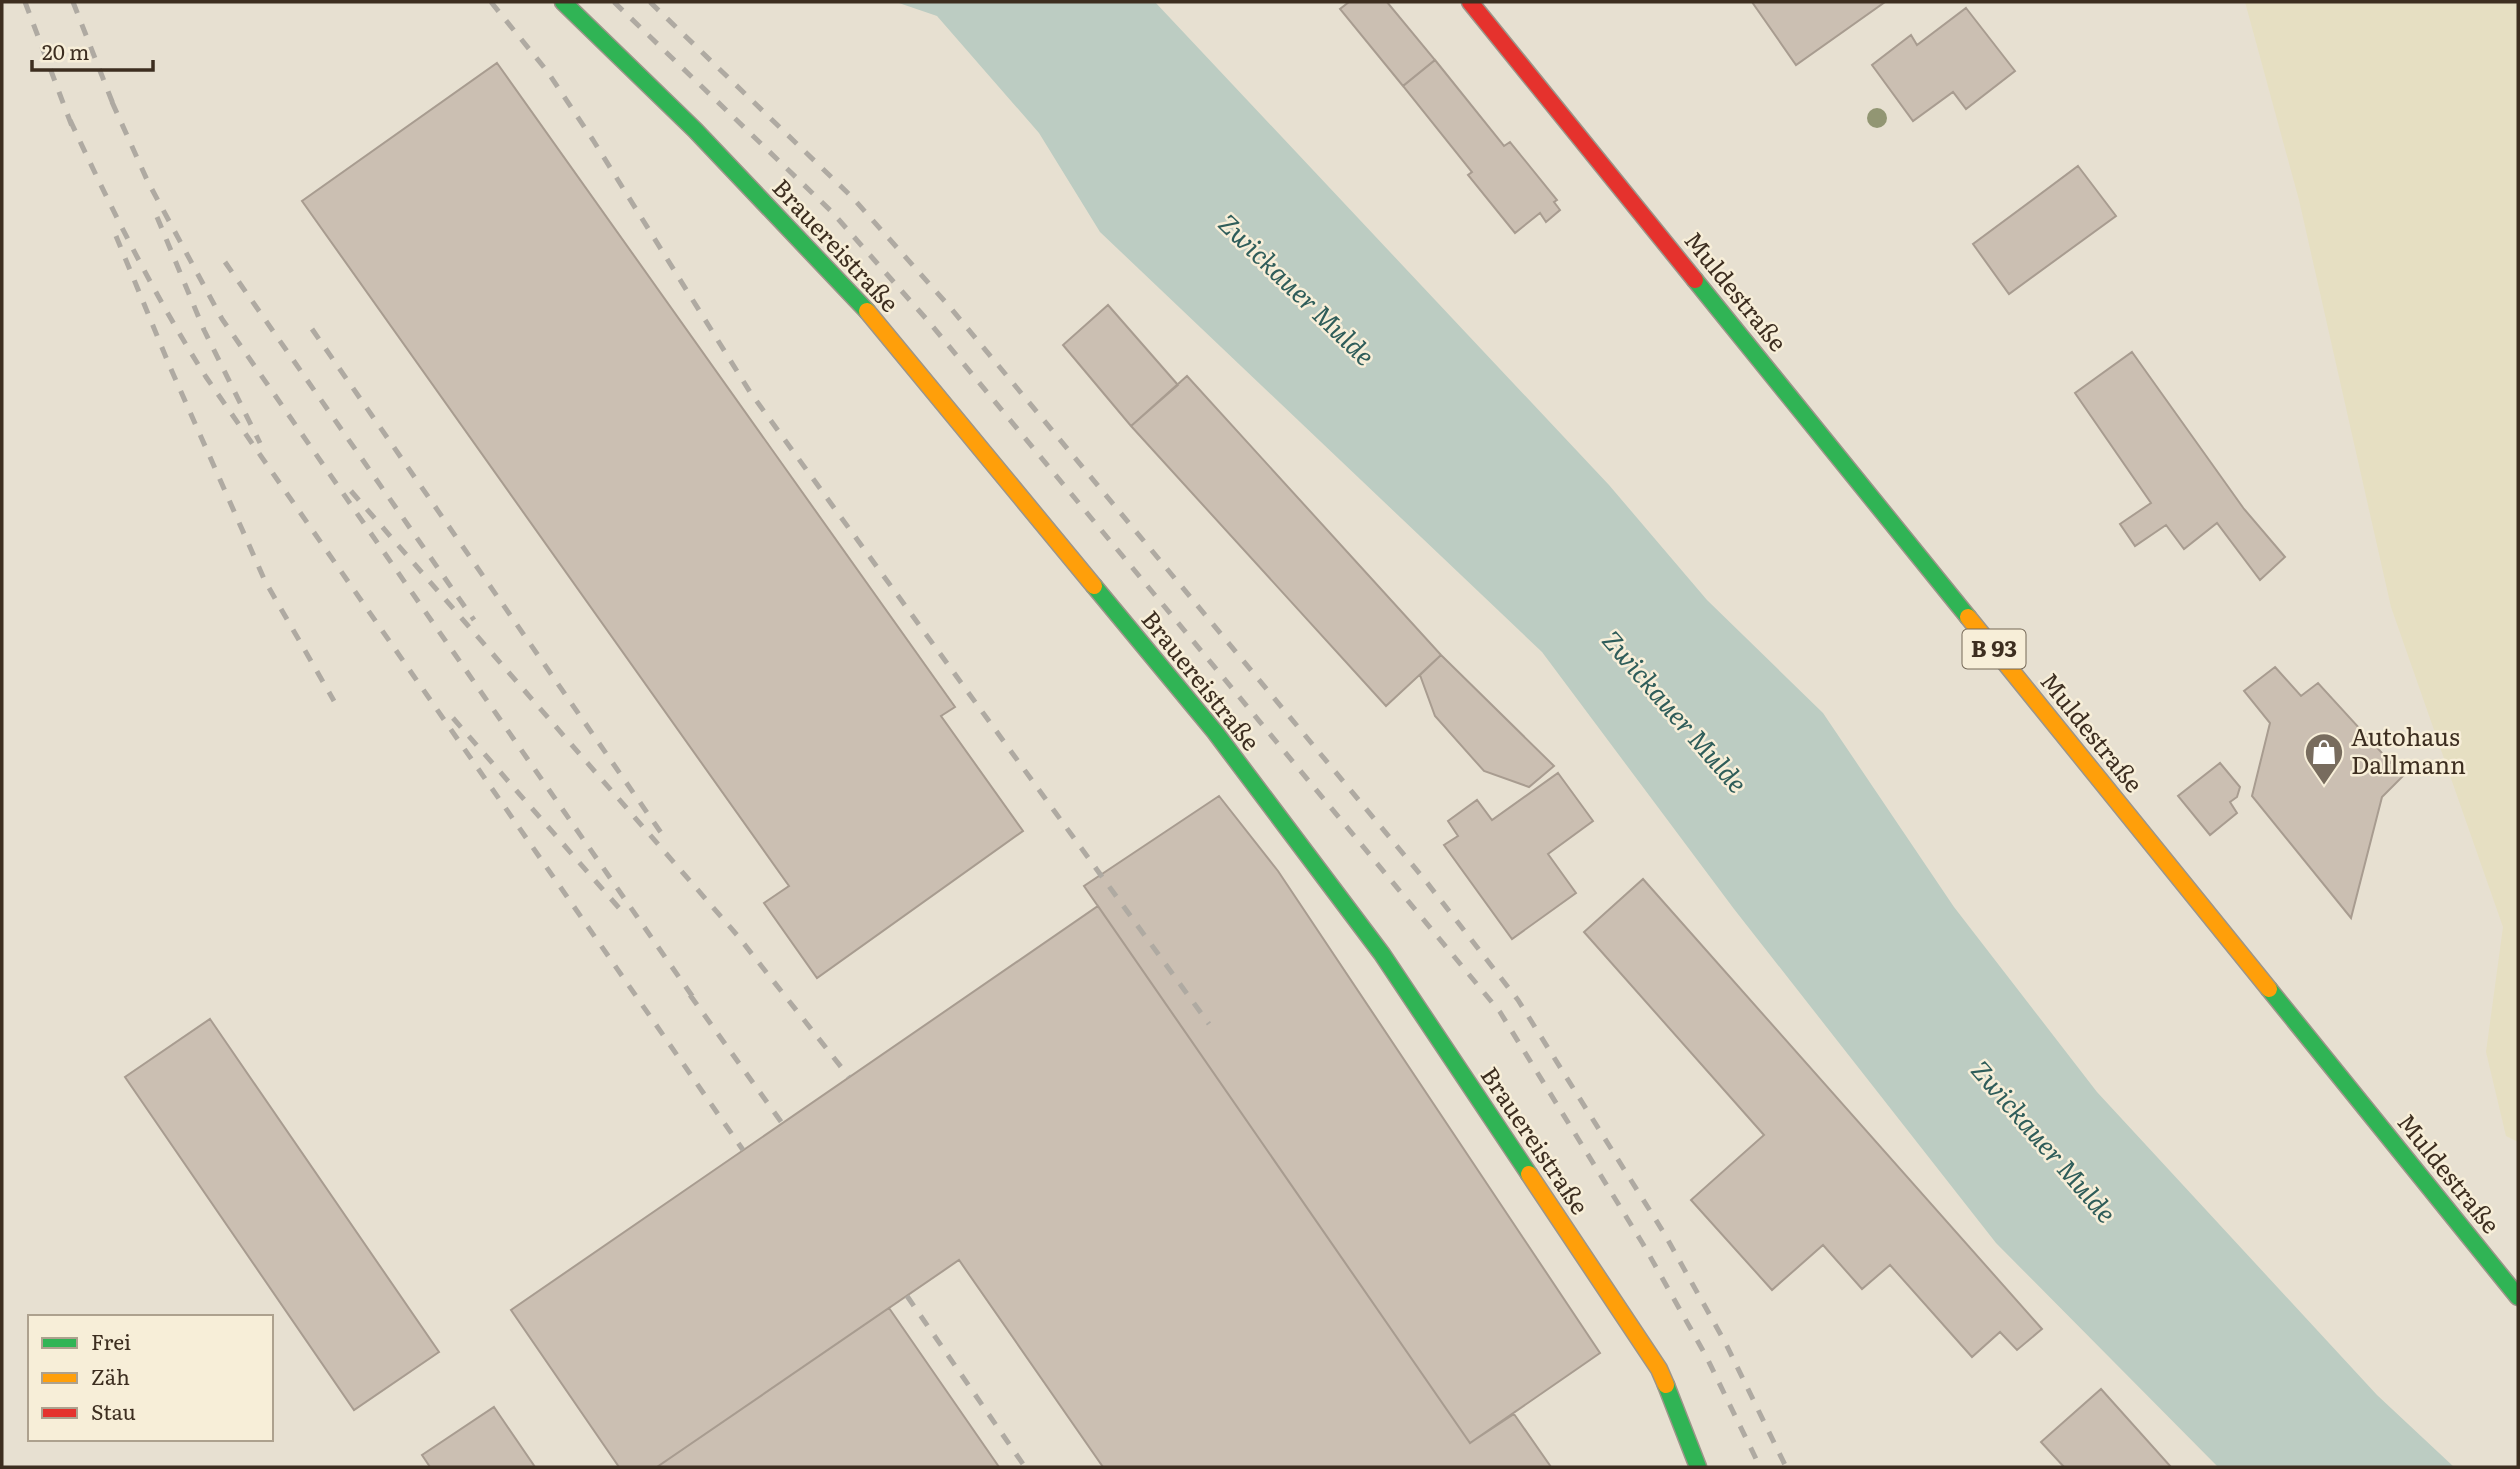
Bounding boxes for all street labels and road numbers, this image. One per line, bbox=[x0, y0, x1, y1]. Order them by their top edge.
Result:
street label: Brauereistraße bbox=[766, 170, 908, 319]
street label: Muldestraße bbox=[1678, 223, 1796, 358]
street label: Brauereistraße bbox=[1134, 602, 1269, 757]
road number: B 93 bbox=[1962, 629, 2025, 668]
street label: Muldestraße bbox=[2034, 664, 2152, 799]
street label: Brauereistraße bbox=[1474, 1059, 1598, 1220]
street label: Muldestraße bbox=[2391, 1105, 2509, 1240]

